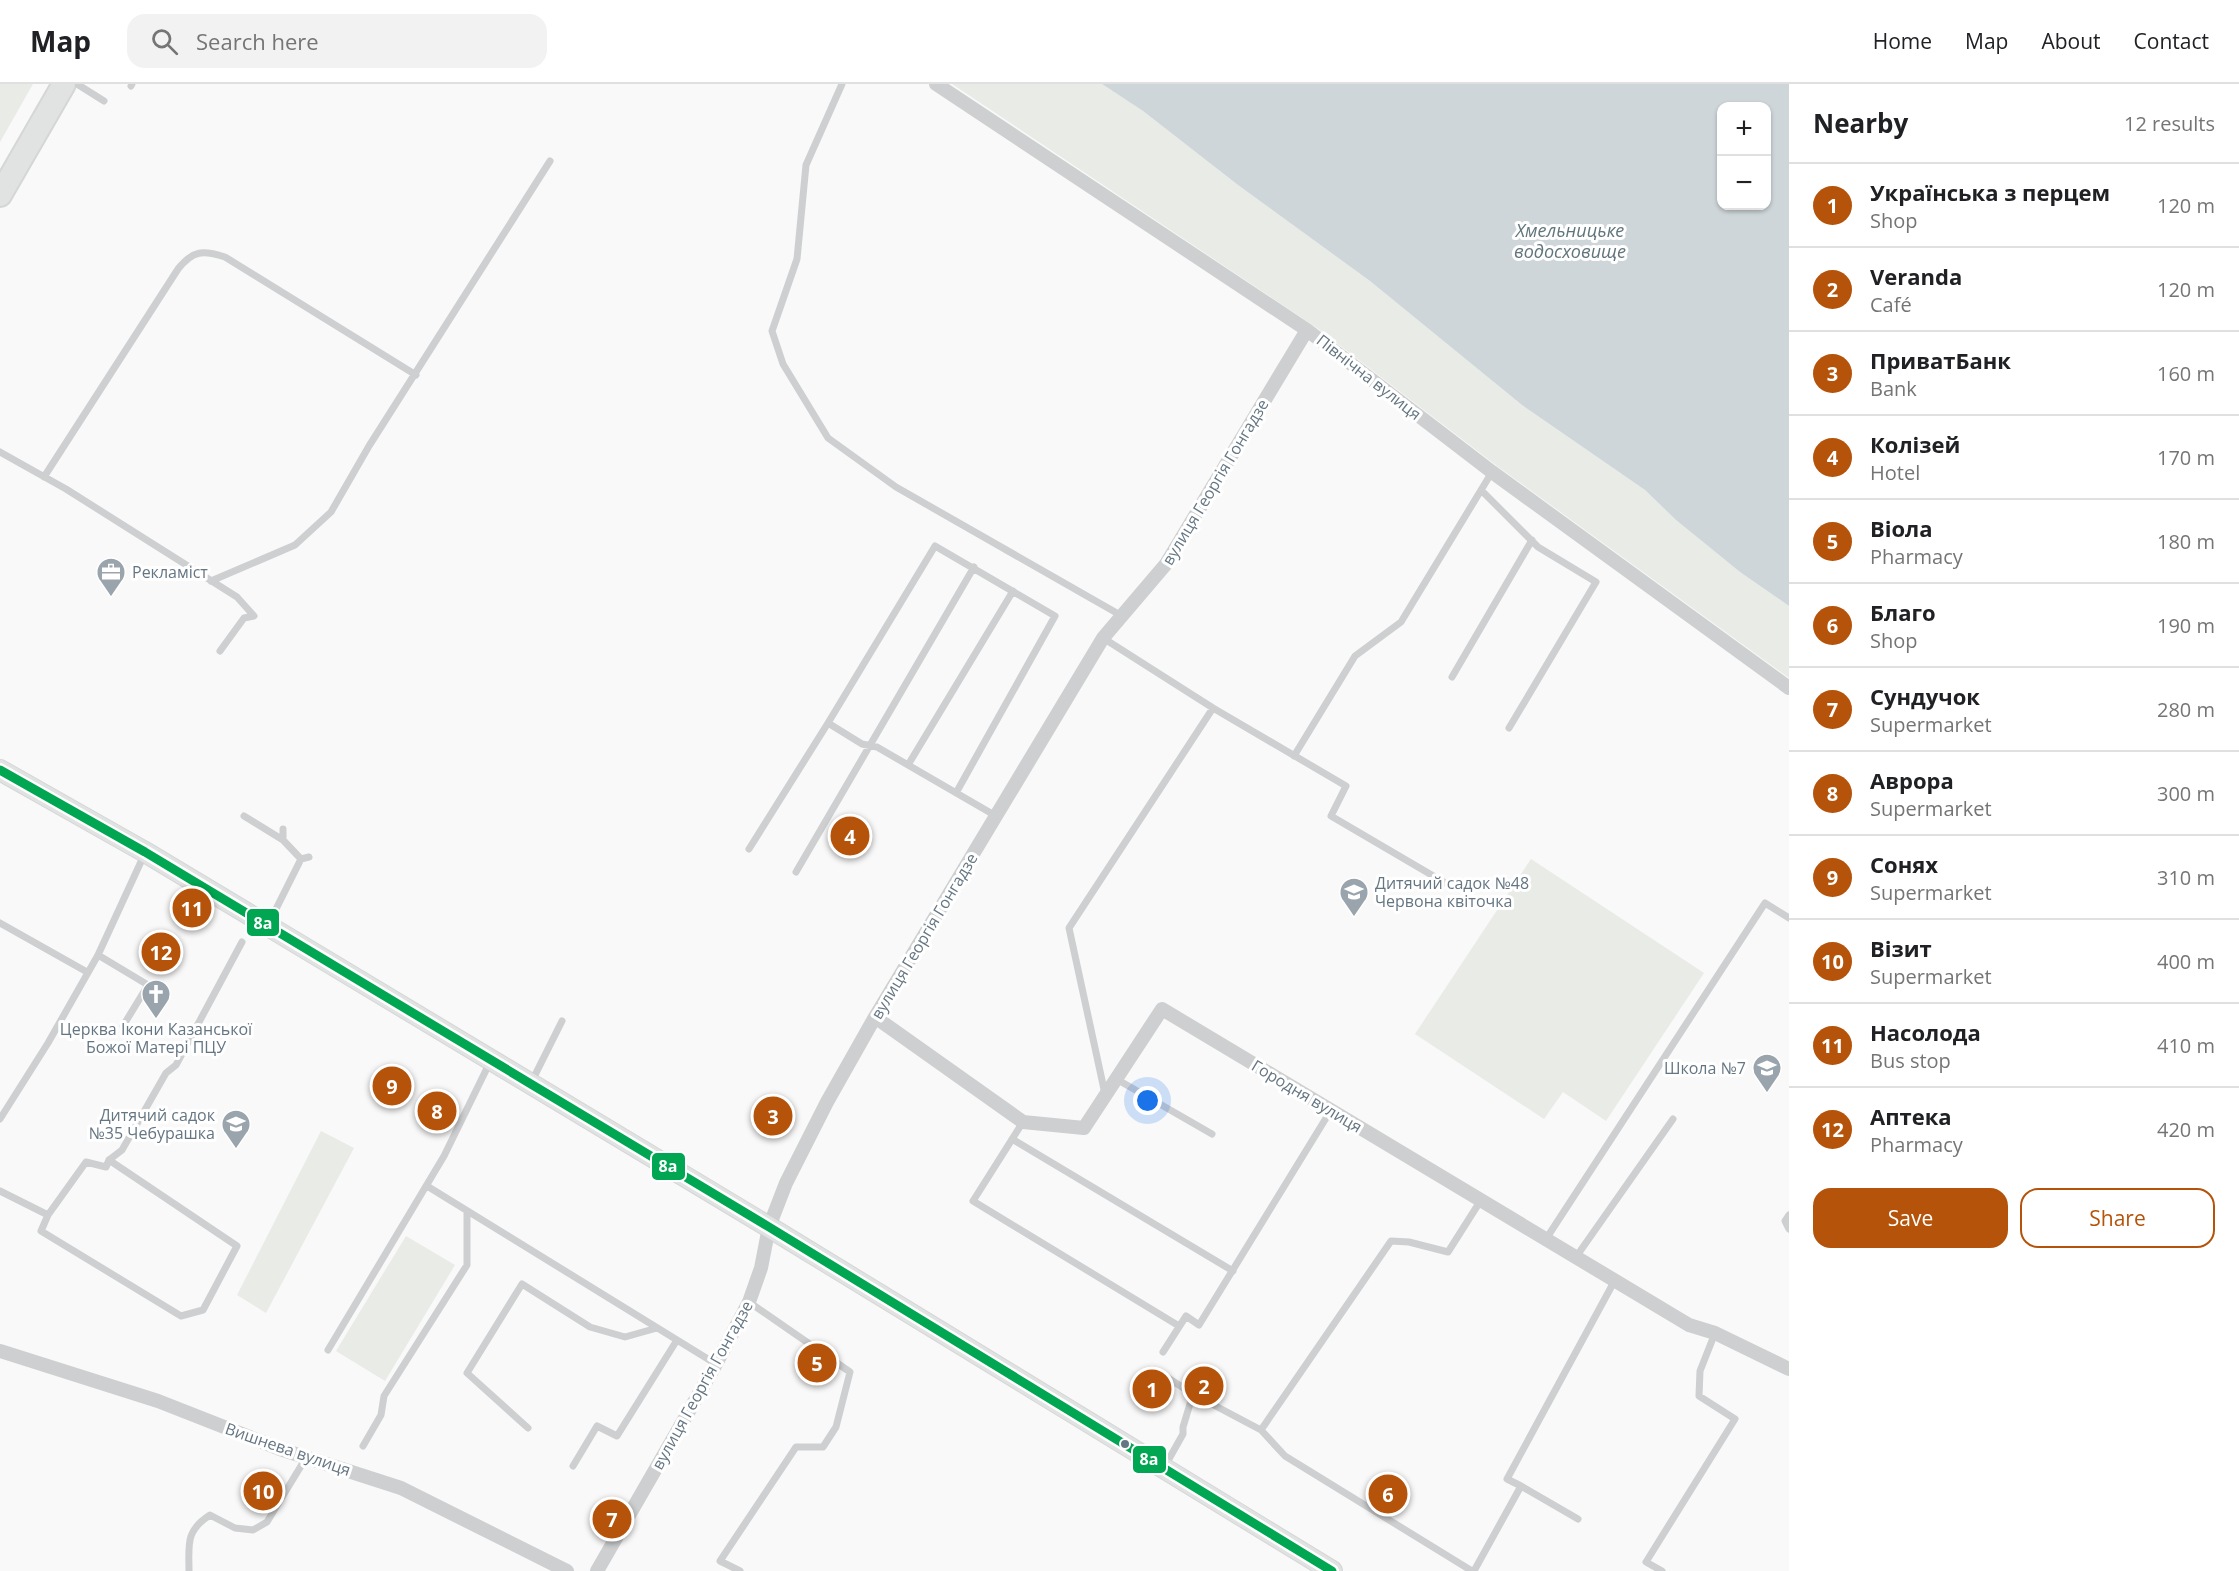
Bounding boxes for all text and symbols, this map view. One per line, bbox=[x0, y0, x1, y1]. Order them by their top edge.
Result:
search box bbox=[127, 14, 547, 68]
text: Map bbox=[30, 22, 91, 60]
icon: search bbox=[148, 25, 181, 58]
text: Search here bbox=[196, 26, 319, 56]
text: Home bbox=[1873, 27, 1932, 55]
text: Map bbox=[1965, 27, 2008, 55]
text: About bbox=[2041, 27, 2101, 55]
text: Contact bbox=[2134, 27, 2209, 55]
map controls bbox=[1717, 102, 1771, 210]
button: + bbox=[1717, 102, 1771, 156]
text: Nearby bbox=[1813, 105, 1908, 141]
text: 12 results bbox=[2124, 110, 2215, 137]
button: − bbox=[1717, 156, 1771, 210]
text: Українська з перцем bbox=[1870, 177, 2110, 207]
text: 1 bbox=[1827, 192, 1838, 219]
text: 120 m bbox=[2157, 192, 2215, 219]
text: Shop bbox=[1870, 207, 1918, 234]
water label: Хмельницьке водосховище bbox=[1514, 218, 1626, 263]
text: Veranda bbox=[1870, 261, 1962, 291]
text: 2 bbox=[1827, 276, 1838, 303]
text: 120 m bbox=[2157, 276, 2215, 303]
text: Café bbox=[1870, 291, 1912, 318]
street label: Північна вулиця bbox=[1312, 329, 1426, 425]
text: ПриватБанк bbox=[1870, 345, 2011, 375]
text: 3 bbox=[1827, 360, 1838, 387]
text: 160 m bbox=[2157, 360, 2215, 387]
text: Bank bbox=[1870, 375, 1917, 402]
street label: вулиця Георгія Гонгадзе bbox=[1157, 395, 1273, 569]
text: Колізей bbox=[1870, 429, 1960, 459]
text: 4 bbox=[1827, 444, 1838, 471]
text: 170 m bbox=[2157, 444, 2215, 471]
text: Hotel bbox=[1870, 459, 1920, 486]
text: Віола bbox=[1870, 513, 1933, 543]
text: 5 bbox=[1827, 528, 1838, 555]
text: 180 m bbox=[2157, 528, 2215, 555]
text: Pharmacy bbox=[1870, 543, 1963, 570]
office icon: Рекламіст bbox=[95, 556, 127, 598]
place label: Рекламіст bbox=[132, 561, 208, 583]
text: Благо bbox=[1870, 597, 1936, 627]
text: 6 bbox=[1827, 612, 1838, 639]
text: 190 m bbox=[2157, 612, 2215, 639]
text: Shop bbox=[1870, 627, 1918, 654]
text: Сундучок bbox=[1870, 681, 1980, 711]
text: 7 bbox=[1827, 696, 1838, 723]
text: 280 m bbox=[2157, 696, 2215, 723]
text: Supermarket bbox=[1870, 711, 1992, 738]
text: Аврора bbox=[1870, 765, 1954, 795]
text: 8 bbox=[1827, 780, 1838, 807]
text: 300 m bbox=[2157, 780, 2215, 807]
text: Supermarket bbox=[1870, 795, 1992, 822]
pin: 4 bbox=[830, 814, 870, 858]
street label: вулиця Георгія Гонгадзе bbox=[866, 849, 982, 1023]
text: Сонях bbox=[1870, 849, 1938, 879]
text: 9 bbox=[1827, 864, 1838, 891]
text: 310 m bbox=[2157, 864, 2215, 891]
place label: Дитячий садок №48 Червона квіточка bbox=[1375, 872, 1529, 912]
school or university icon: Дитячий садок №48 Червона квіточка bbox=[1338, 876, 1370, 918]
text: Supermarket bbox=[1870, 879, 1992, 906]
pin: 11 bbox=[172, 886, 212, 930]
line badge: 8а bbox=[246, 908, 280, 937]
text: 8а bbox=[254, 912, 272, 934]
pin: 12 bbox=[142, 930, 180, 974]
text: Візит bbox=[1870, 933, 1932, 963]
text: 10 bbox=[1821, 948, 1844, 975]
text: 400 m bbox=[2157, 948, 2215, 975]
text: Supermarket bbox=[1870, 963, 1992, 990]
church icon: Церква Ікони Казанської Божої Матері ПЦУ bbox=[140, 978, 172, 1020]
text: Насолода bbox=[1870, 1017, 1981, 1047]
place label: Церква Ікони Казанської Божої Матері ПЦУ bbox=[60, 1018, 253, 1058]
text: 11 bbox=[1821, 1032, 1844, 1059]
text: 410 m bbox=[2157, 1032, 2215, 1059]
text: Bus stop bbox=[1870, 1047, 1951, 1074]
school or university icon: Школа №7 bbox=[1751, 1052, 1783, 1094]
street label: Городня вулиця bbox=[1248, 1054, 1366, 1138]
place label: Школа №7 bbox=[1664, 1057, 1746, 1079]
pin: 9 bbox=[372, 1064, 412, 1108]
your location bbox=[1133, 1086, 1162, 1115]
pin: 8 bbox=[418, 1088, 456, 1134]
pin: 3 bbox=[754, 1094, 792, 1138]
text: Аптека bbox=[1870, 1101, 1952, 1131]
place label: Дитячий садок №35 Чебурашка bbox=[89, 1104, 216, 1144]
school or university icon: Дитячий садок №35 Чебурашка bbox=[220, 1108, 252, 1150]
text: 12 bbox=[1821, 1116, 1844, 1143]
text: 420 m bbox=[2157, 1116, 2215, 1143]
text: Pharmacy bbox=[1870, 1131, 1963, 1158]
line badge: 8а bbox=[651, 1152, 686, 1181]
text: 8а bbox=[659, 1155, 677, 1177]
button: Save bbox=[1813, 1188, 2008, 1248]
button: Share bbox=[2020, 1188, 2215, 1248]
street label: вулиця Георгія Гонгадзе bbox=[646, 1297, 758, 1473]
pin: 5 bbox=[798, 1340, 836, 1386]
pin: 2 bbox=[1184, 1364, 1224, 1408]
pin: 1 bbox=[1132, 1366, 1172, 1412]
street label: Вишнева вулиця bbox=[222, 1417, 354, 1481]
unlabelled marker bbox=[1119, 1438, 1131, 1450]
line badge: 8а bbox=[1132, 1445, 1167, 1474]
text: 8а bbox=[1140, 1448, 1158, 1470]
pin: 10 bbox=[244, 1468, 282, 1514]
pin: 6 bbox=[1368, 1472, 1408, 1516]
pin: 7 bbox=[592, 1496, 632, 1542]

